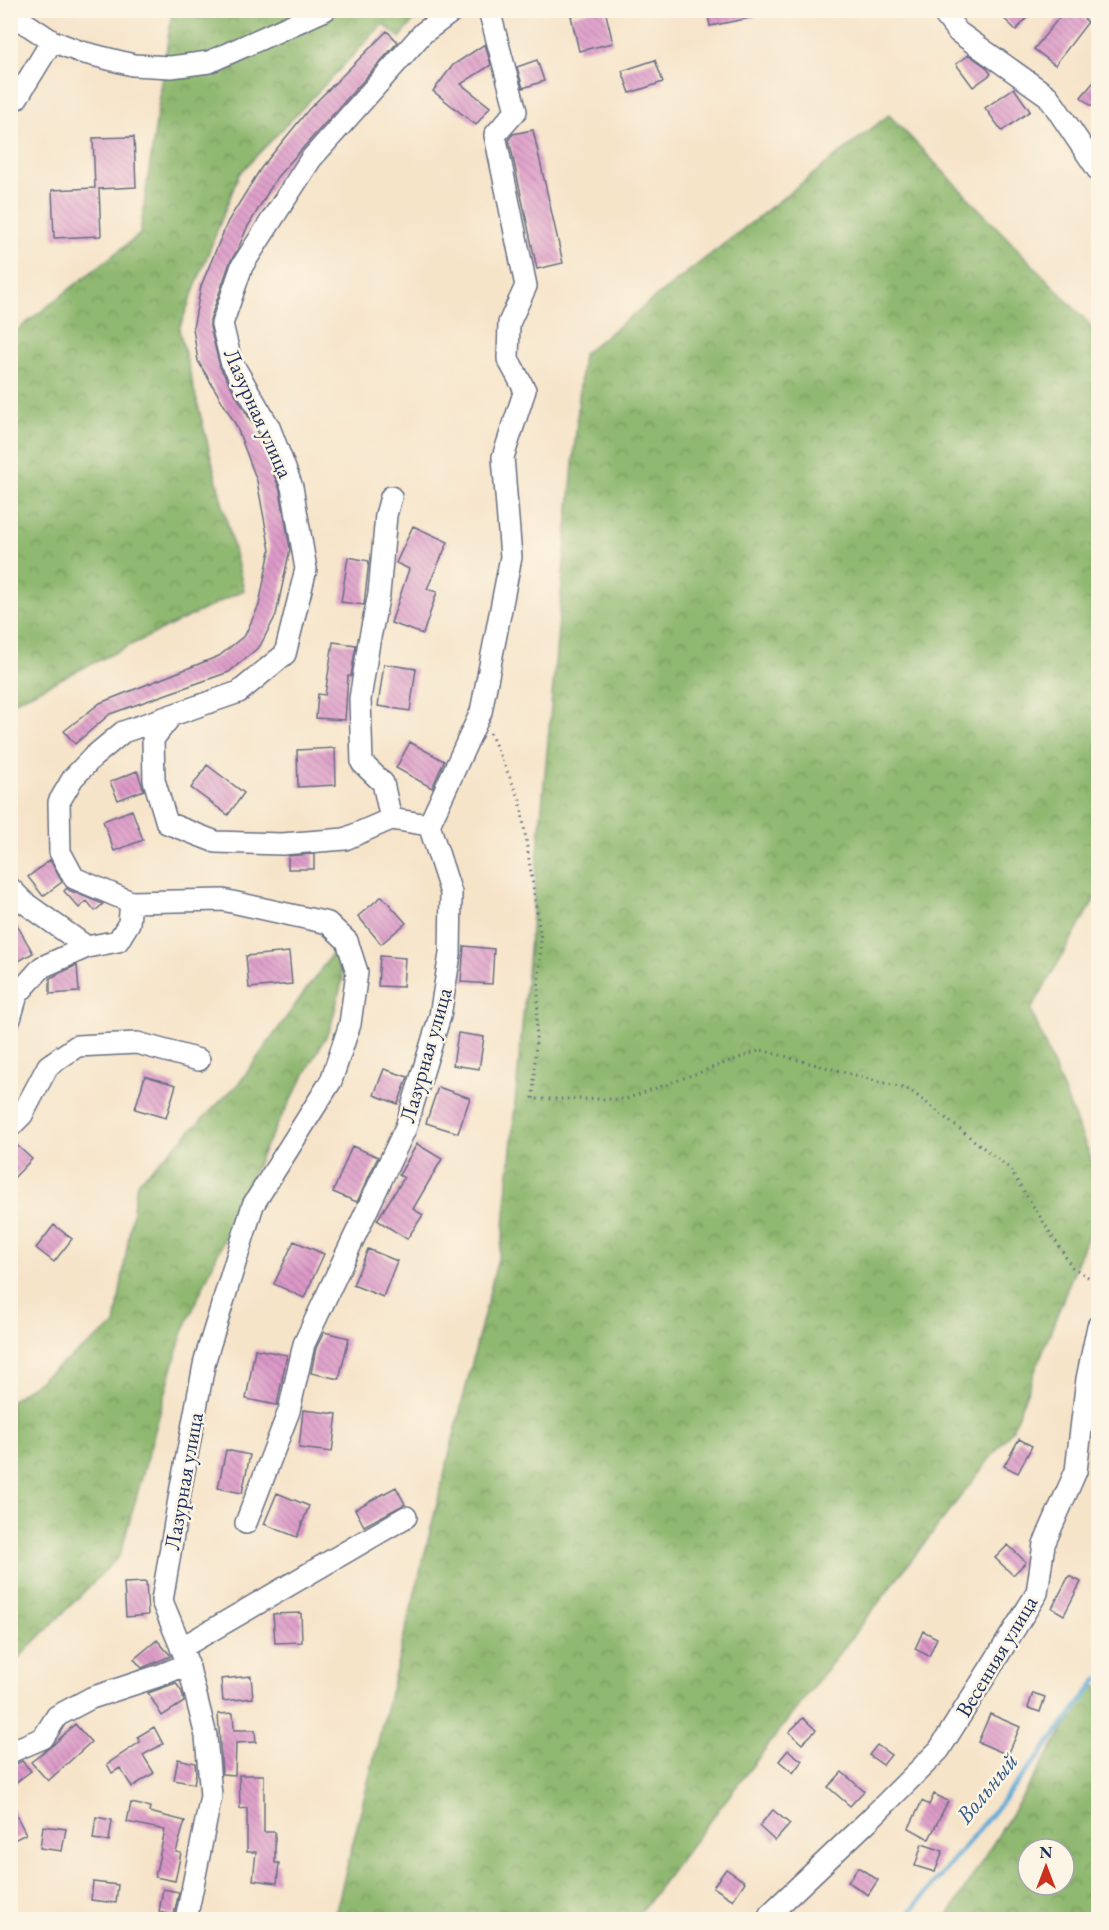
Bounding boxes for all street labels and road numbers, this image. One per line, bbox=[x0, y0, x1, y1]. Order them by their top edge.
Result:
street label: Лазурная улица bbox=[217, 344, 300, 483]
street label: Лазурная улица bbox=[392, 984, 459, 1126]
street label: Лазурная улица bbox=[157, 1410, 210, 1552]
street label: Весенняя улица bbox=[949, 1590, 1044, 1722]

